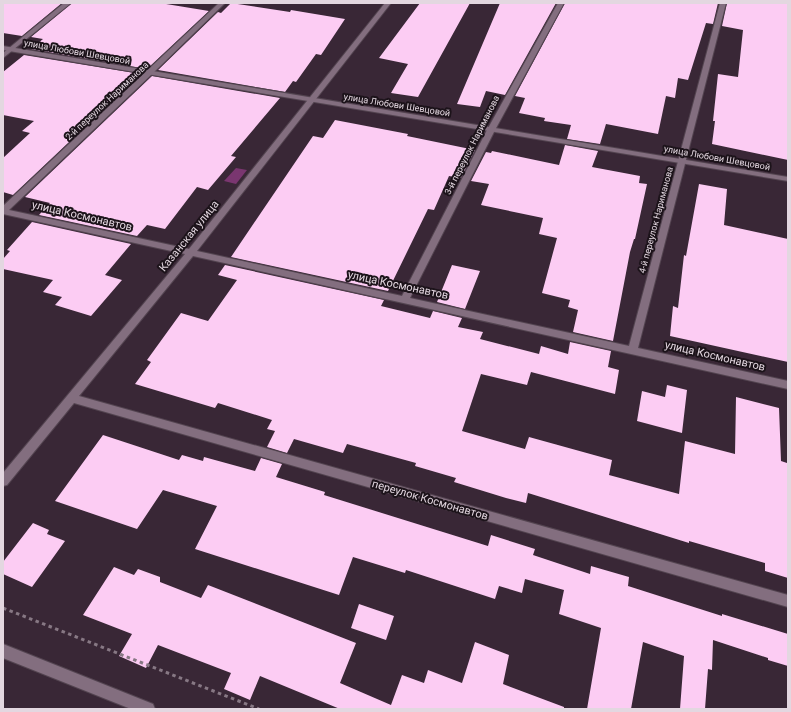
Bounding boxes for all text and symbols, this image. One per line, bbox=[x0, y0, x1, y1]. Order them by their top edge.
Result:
street label: улица Любови Шевцовой bbox=[23, 38, 131, 66]
street label: 2-й переулок Нариманова bbox=[63, 60, 151, 142]
street label: улица Любови Шевцовой bbox=[343, 92, 451, 118]
street label: 3-й переулок Нариманова bbox=[443, 94, 501, 196]
street label: улица Любови Шевцовой bbox=[663, 144, 771, 172]
street label: 4-й переулок Нариманова bbox=[637, 166, 675, 274]
street label: улица Космонавтов bbox=[31, 198, 133, 234]
street label: Казанская улица bbox=[156, 198, 222, 274]
street label: улица Космонавтов bbox=[347, 268, 449, 302]
street label: улица Космонавтов bbox=[664, 338, 766, 374]
street label: переулок Космонавтов bbox=[371, 477, 489, 523]

